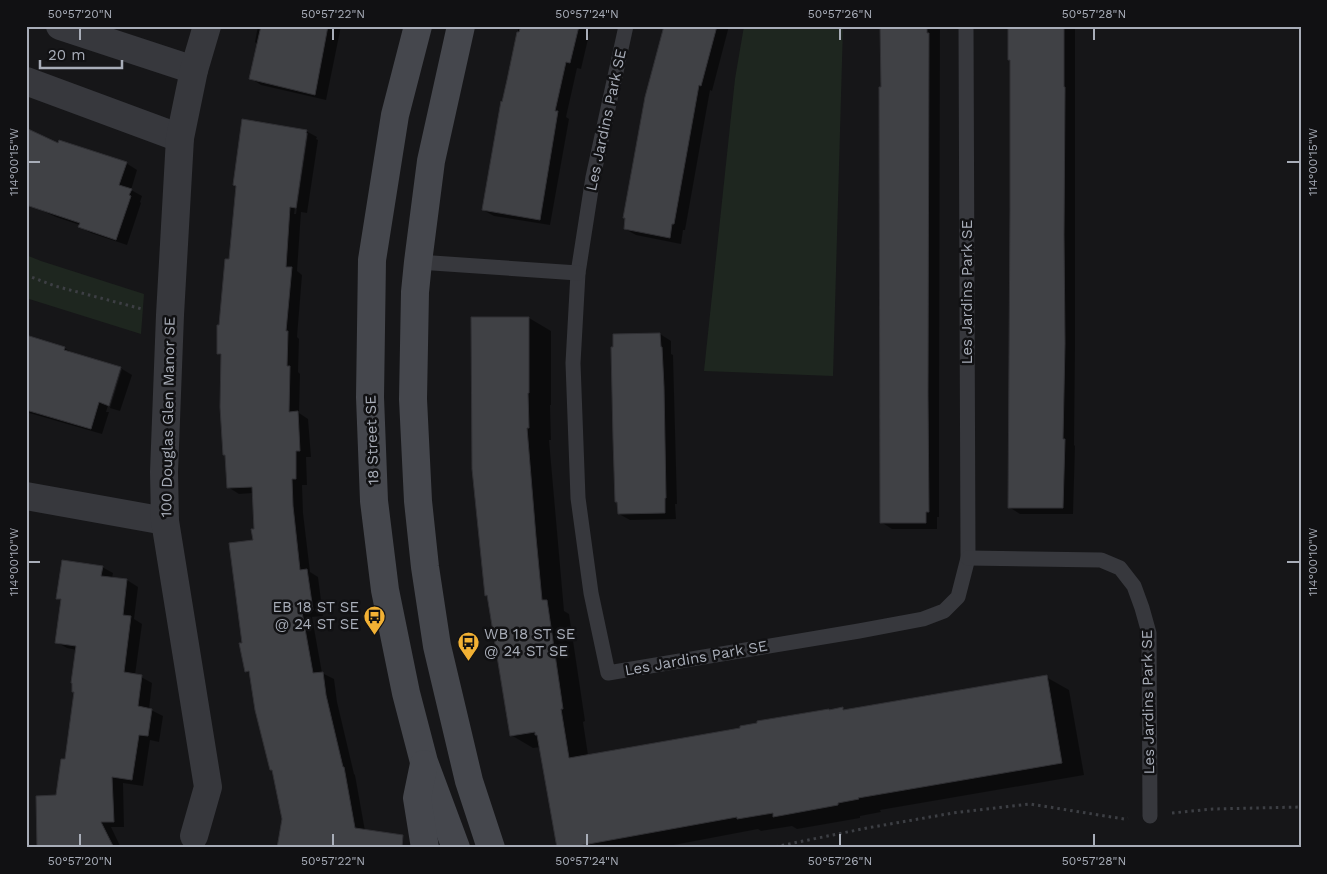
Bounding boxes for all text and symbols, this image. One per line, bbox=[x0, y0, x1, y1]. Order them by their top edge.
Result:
text: 50°57'20"N bbox=[48, 7, 112, 21]
text: 50°57'22"N bbox=[301, 7, 365, 21]
text: 50°57'24"N bbox=[555, 7, 619, 21]
text: 50°57'26"N bbox=[808, 7, 872, 21]
text: 50°57'28"N bbox=[1062, 7, 1126, 21]
scale bar bbox=[40, 38, 122, 70]
text: 20 m bbox=[48, 46, 86, 64]
street label: Les Jardins Park SE bbox=[582, 47, 630, 193]
text: 114°00'15"W bbox=[7, 128, 21, 196]
text: 114°00'15"W bbox=[1306, 128, 1320, 196]
street label: Les Jardins Park SE bbox=[958, 220, 976, 364]
street label: 100 Douglas Glen Manor SE bbox=[157, 316, 179, 518]
street label: 18 Street SE bbox=[361, 395, 383, 485]
text: 114°00'10"W bbox=[7, 527, 21, 596]
text: 114°00'10"W bbox=[1306, 527, 1320, 596]
place label: EB 18 ST SE @ 24 ST SE bbox=[272, 598, 359, 633]
bus stop icon: EB 18 ST SE @ 24 ST SE bbox=[363, 604, 387, 635]
place label: WB 18 ST SE @ 24 ST SE bbox=[484, 625, 575, 660]
street label: Les Jardins Park SE bbox=[1138, 630, 1158, 774]
bus stop icon: WB 18 ST SE @ 24 ST SE bbox=[456, 631, 480, 662]
street label: Les Jardins Park SE bbox=[623, 637, 769, 679]
text: 50°57'20"N bbox=[48, 854, 112, 868]
text: 50°57'22"N bbox=[301, 854, 365, 868]
text: 50°57'24"N bbox=[555, 854, 619, 868]
text: 50°57'26"N bbox=[808, 854, 872, 868]
text: 50°57'28"N bbox=[1062, 854, 1126, 868]

